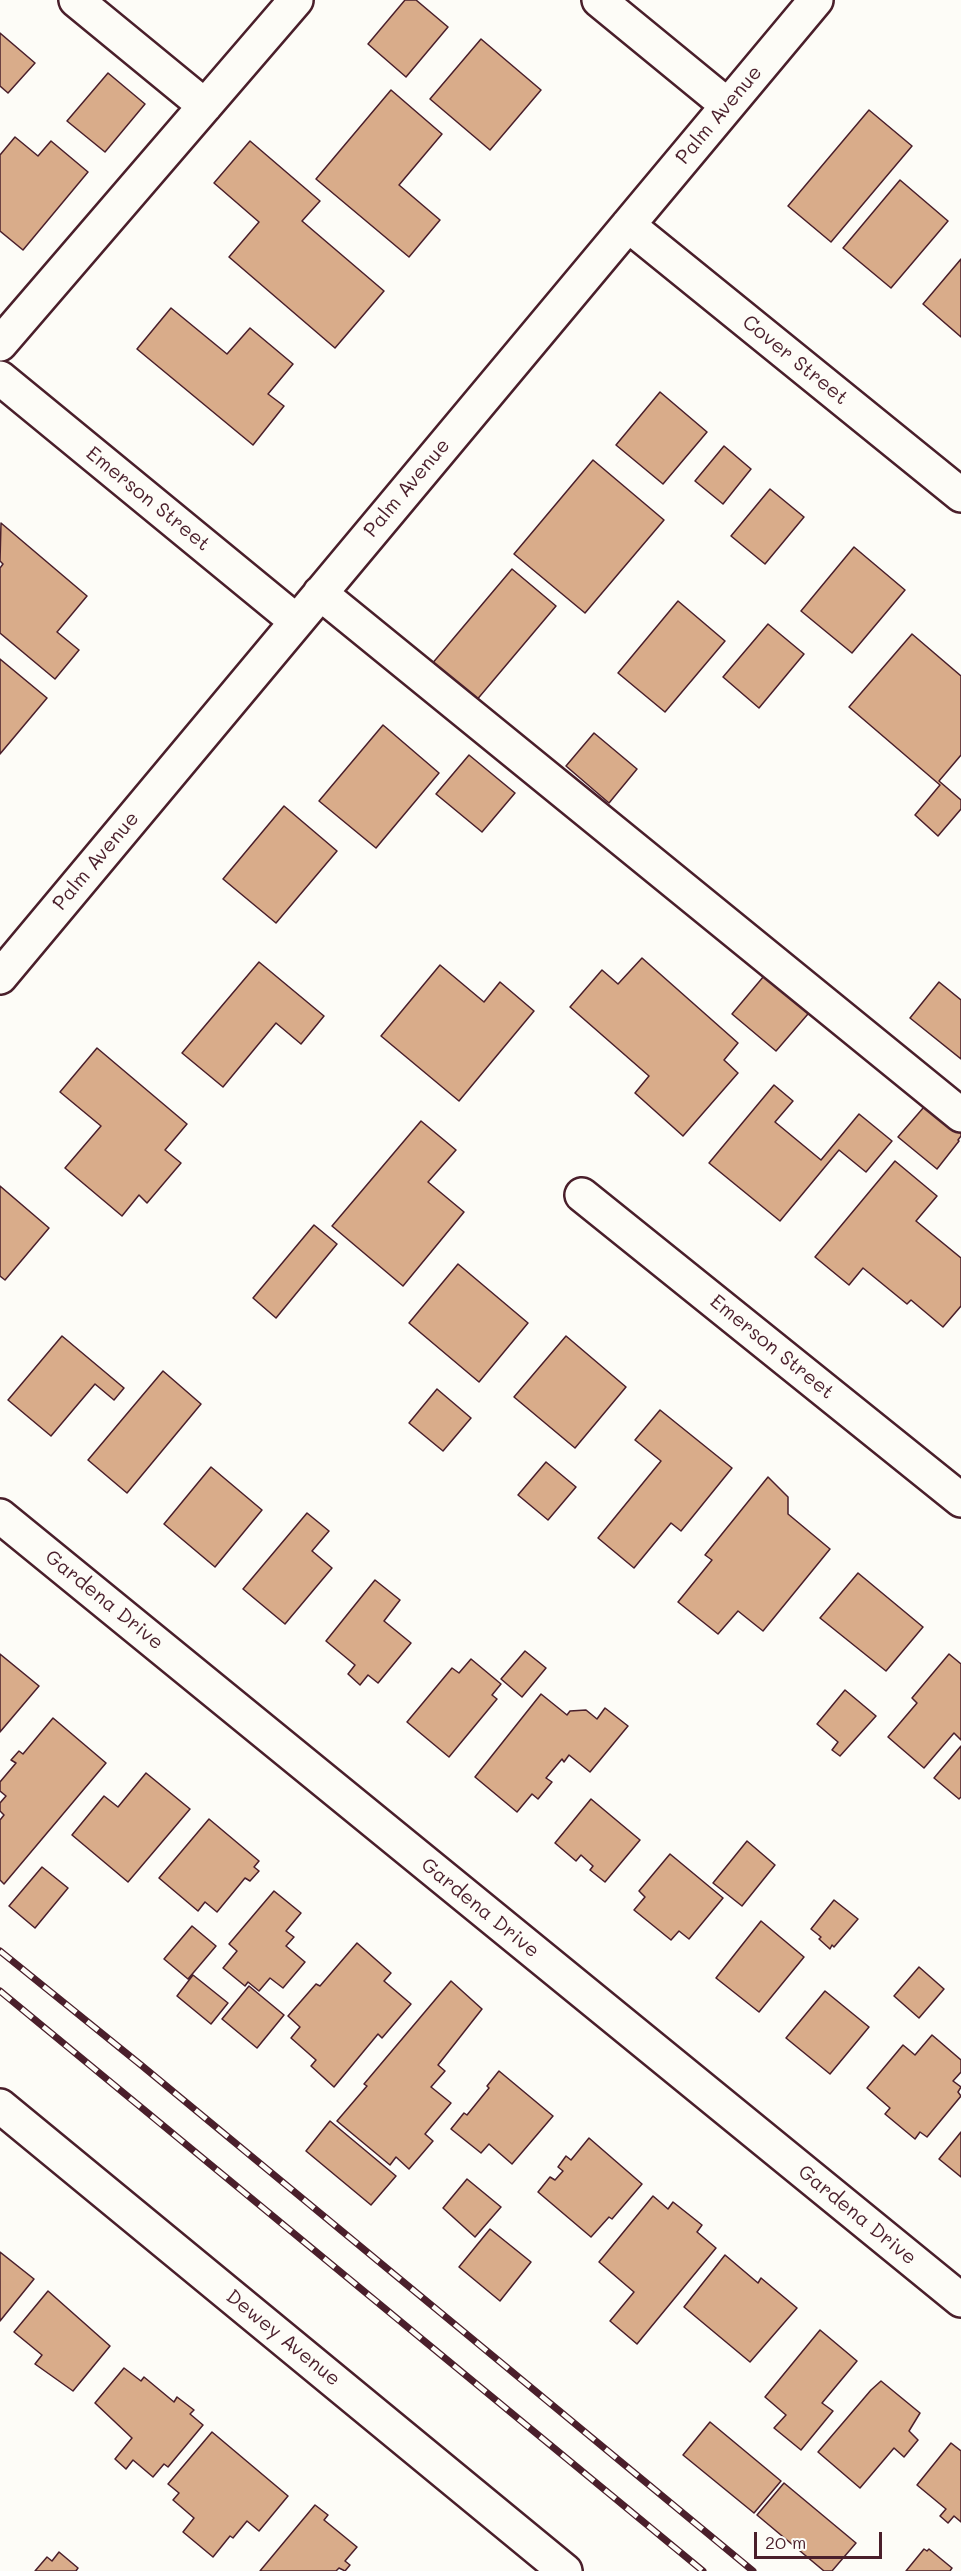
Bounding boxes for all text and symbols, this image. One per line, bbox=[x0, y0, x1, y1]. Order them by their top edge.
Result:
street label: Palm Avenue bbox=[671, 61, 767, 169]
street label: Cover Street bbox=[737, 310, 853, 410]
street label: Palm Avenue bbox=[359, 434, 455, 542]
street label: Emerson Street bbox=[81, 442, 215, 556]
street label: Palm Avenue bbox=[48, 807, 144, 915]
street label: Emerson Street bbox=[705, 1290, 839, 1404]
street label: Gardena Drive bbox=[40, 1545, 168, 1655]
street label: Gardena Drive bbox=[416, 1853, 544, 1963]
street label: Gardena Drive bbox=[793, 2160, 921, 2270]
street label: Dewey Avenue bbox=[221, 2285, 345, 2391]
scale bar bbox=[757, 2520, 884, 2558]
text: 20 m bbox=[765, 2530, 806, 2554]

